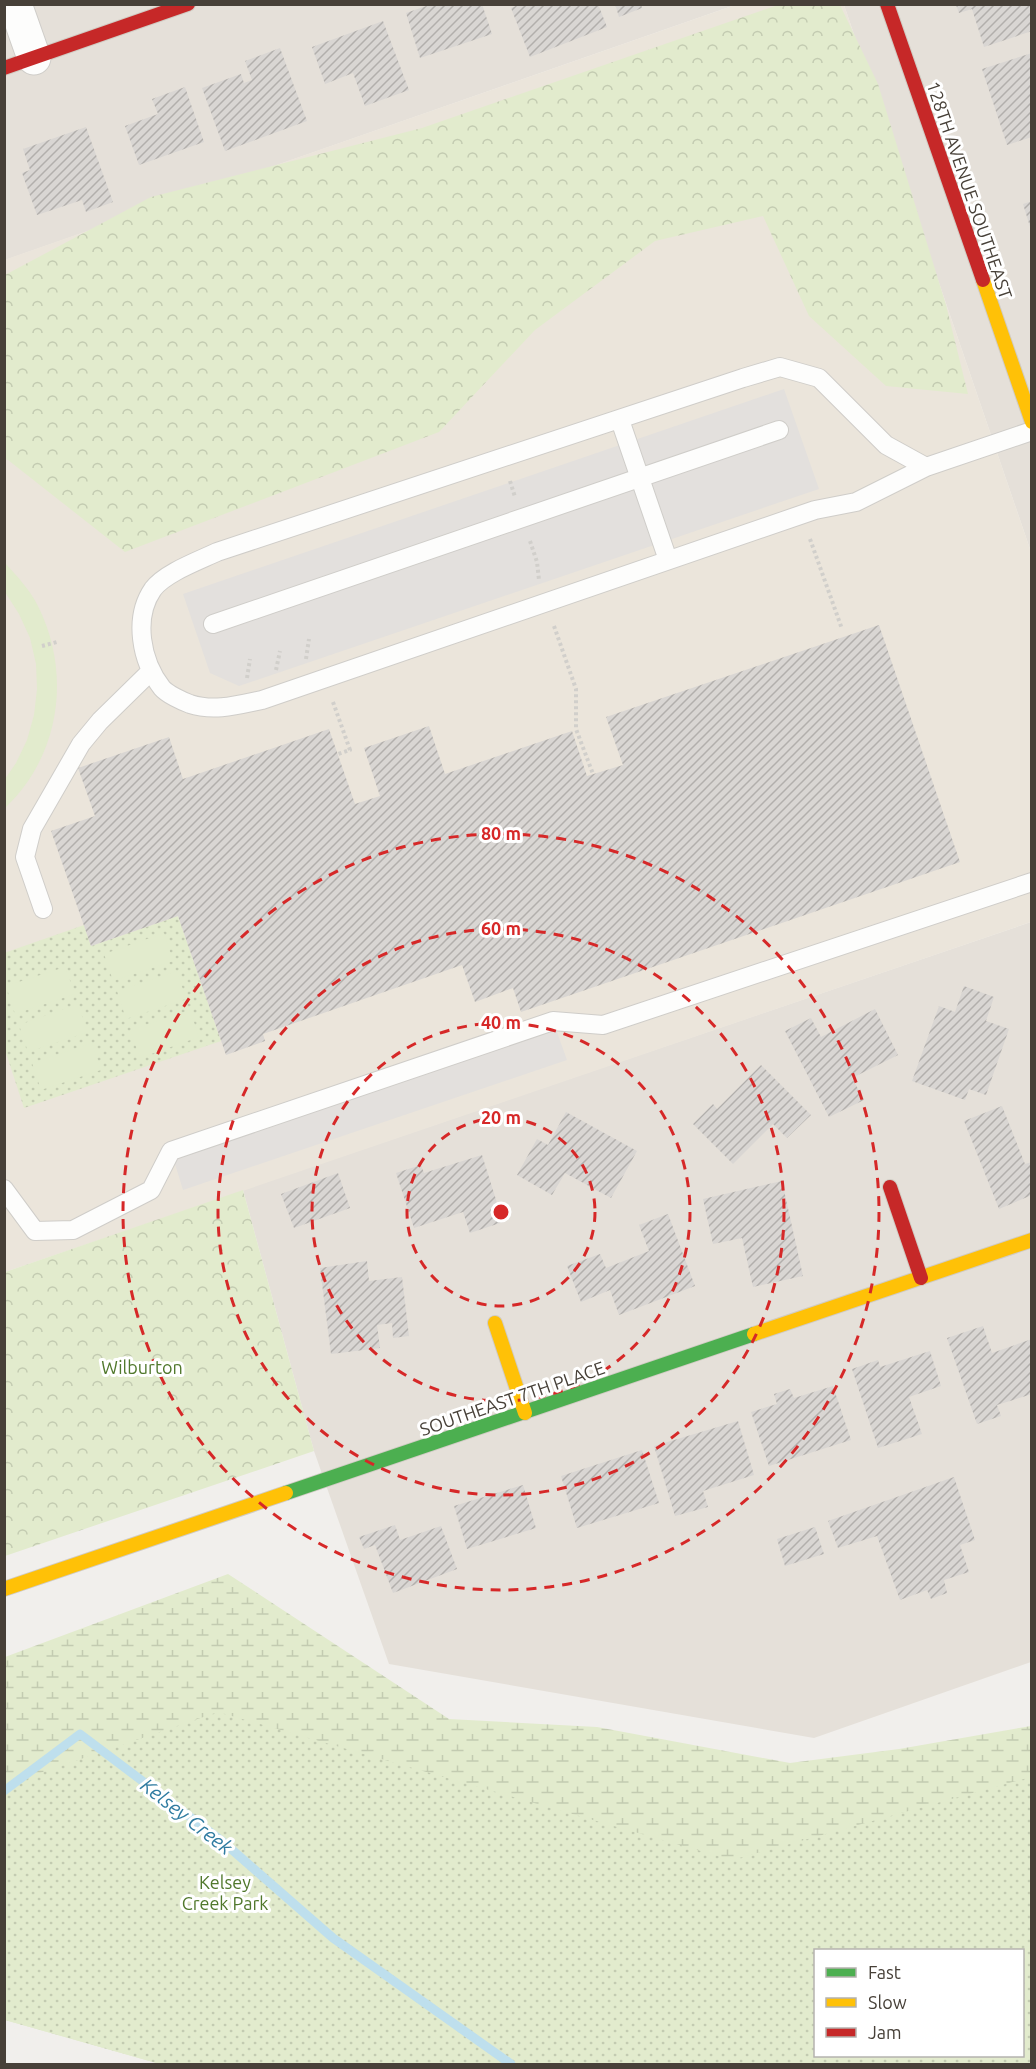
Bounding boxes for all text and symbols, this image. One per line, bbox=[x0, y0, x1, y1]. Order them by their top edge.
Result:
street label: 128TH AVENUE SOUTHEAST bbox=[923, 79, 1017, 301]
text: 80 m bbox=[481, 823, 521, 843]
text: 60 m bbox=[481, 918, 521, 938]
text: 40 m bbox=[481, 1012, 521, 1032]
text: 20 m bbox=[481, 1107, 521, 1127]
centre of rings bbox=[491, 1202, 511, 1222]
park label: Wilburton bbox=[101, 1357, 183, 1377]
street label: SOUTHEAST 7TH PLACE bbox=[417, 1357, 607, 1439]
water label: Kelsey Creek bbox=[136, 1773, 238, 1859]
park label: Kelsey Creek Park bbox=[182, 1872, 268, 1913]
legend bbox=[814, 1949, 1024, 2057]
text: Fast bbox=[868, 1962, 901, 1982]
text: Slow bbox=[868, 1992, 907, 2012]
text: Jam bbox=[868, 2022, 902, 2042]

